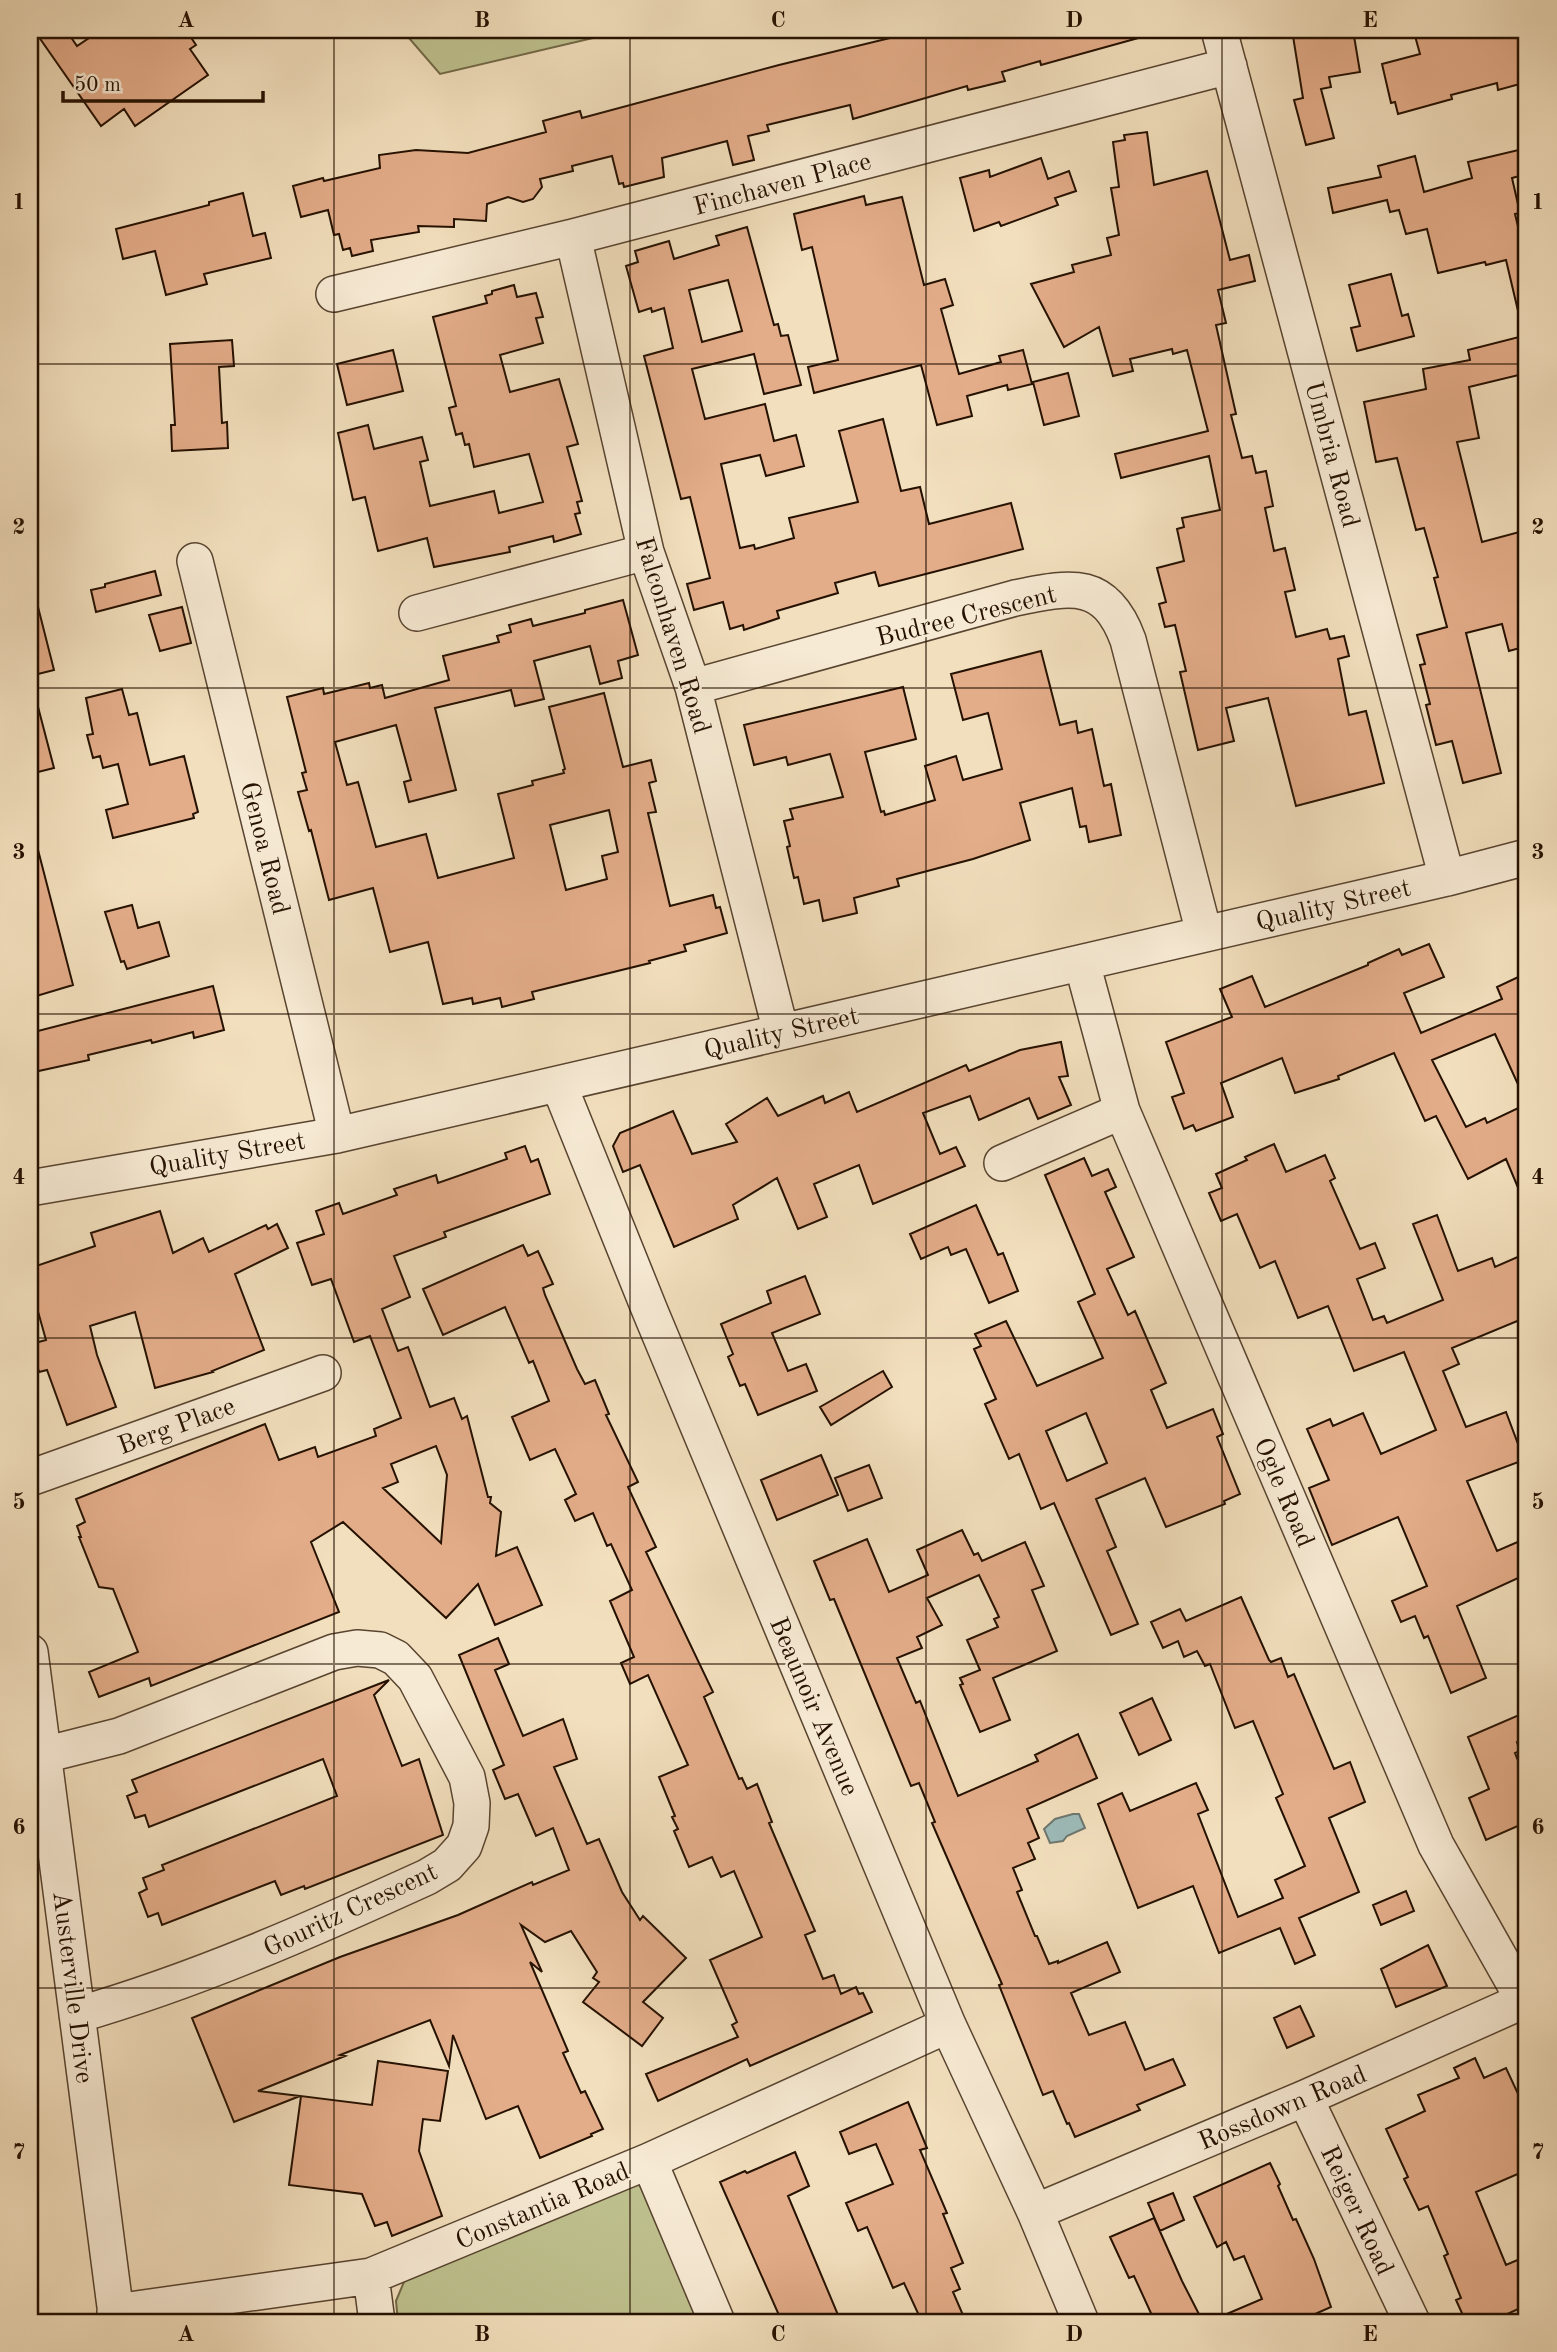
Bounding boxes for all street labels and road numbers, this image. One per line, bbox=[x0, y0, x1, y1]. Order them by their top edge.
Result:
street label: Finchaven Place bbox=[691, 149, 874, 221]
street label: Umbria Road bbox=[1299, 379, 1363, 530]
street label: Falconhaven Road bbox=[630, 534, 714, 737]
street label: Budree Crescent bbox=[874, 582, 1059, 652]
street label: Genoa Road bbox=[235, 780, 293, 917]
street label: Quality Street bbox=[1254, 876, 1413, 936]
street label: Quality Street bbox=[702, 1004, 861, 1064]
street label: Quality Street bbox=[147, 1128, 307, 1181]
street label: Berg Place bbox=[115, 1394, 239, 1460]
street label: Ogle Road bbox=[1248, 1434, 1318, 1551]
street label: Beaunoir Avenue bbox=[764, 1614, 862, 1800]
street label: Gouritz Crescent bbox=[260, 1859, 442, 1962]
street label: Austerville Drive bbox=[47, 1890, 97, 2085]
street label: Rossdown Road bbox=[1195, 2062, 1371, 2156]
street label: Reiger Road bbox=[1315, 2142, 1397, 2280]
street label: Constantia Road bbox=[452, 2159, 633, 2255]

